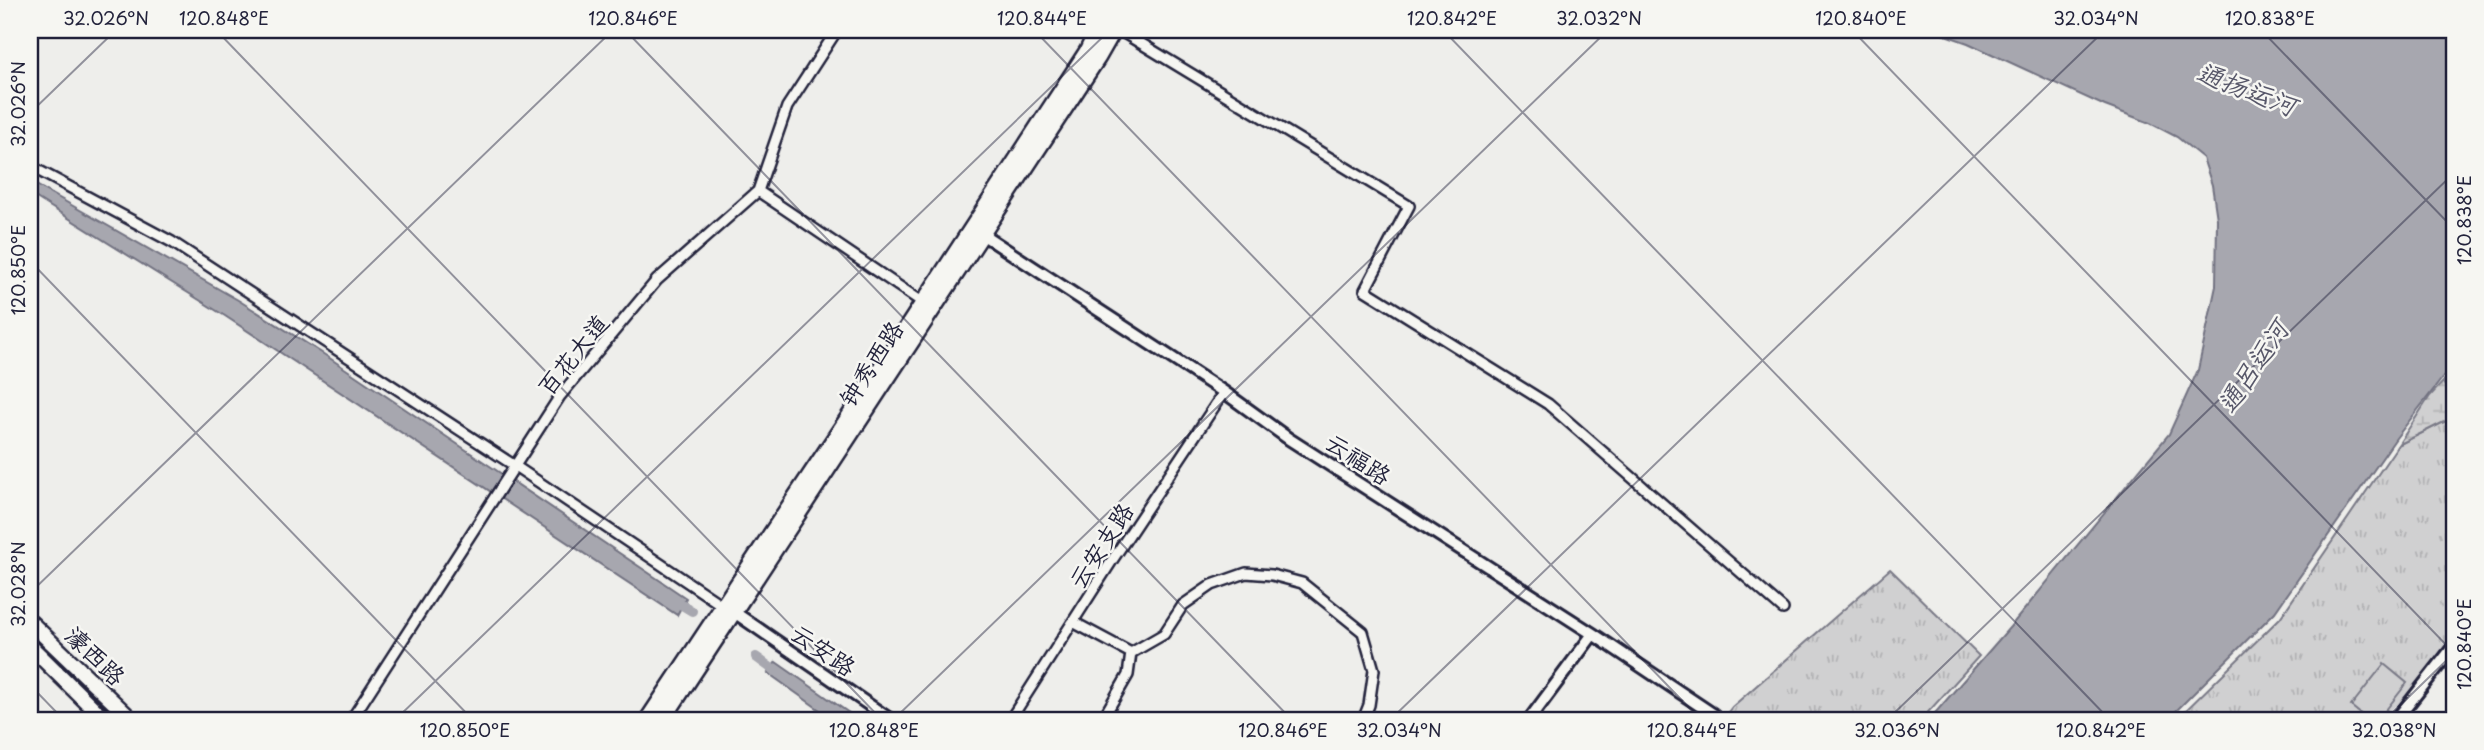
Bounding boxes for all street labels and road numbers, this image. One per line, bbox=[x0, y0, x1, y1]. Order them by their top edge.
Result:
street label: 百花大道 bbox=[528, 305, 616, 403]
street label: 钟秀西路 bbox=[829, 313, 911, 413]
street label: 云福路 bbox=[1319, 423, 1399, 493]
street label: 云安支路 bbox=[1059, 495, 1141, 595]
street label: 云安路 bbox=[784, 614, 864, 684]
street label: 濠西路 bbox=[58, 617, 134, 693]

